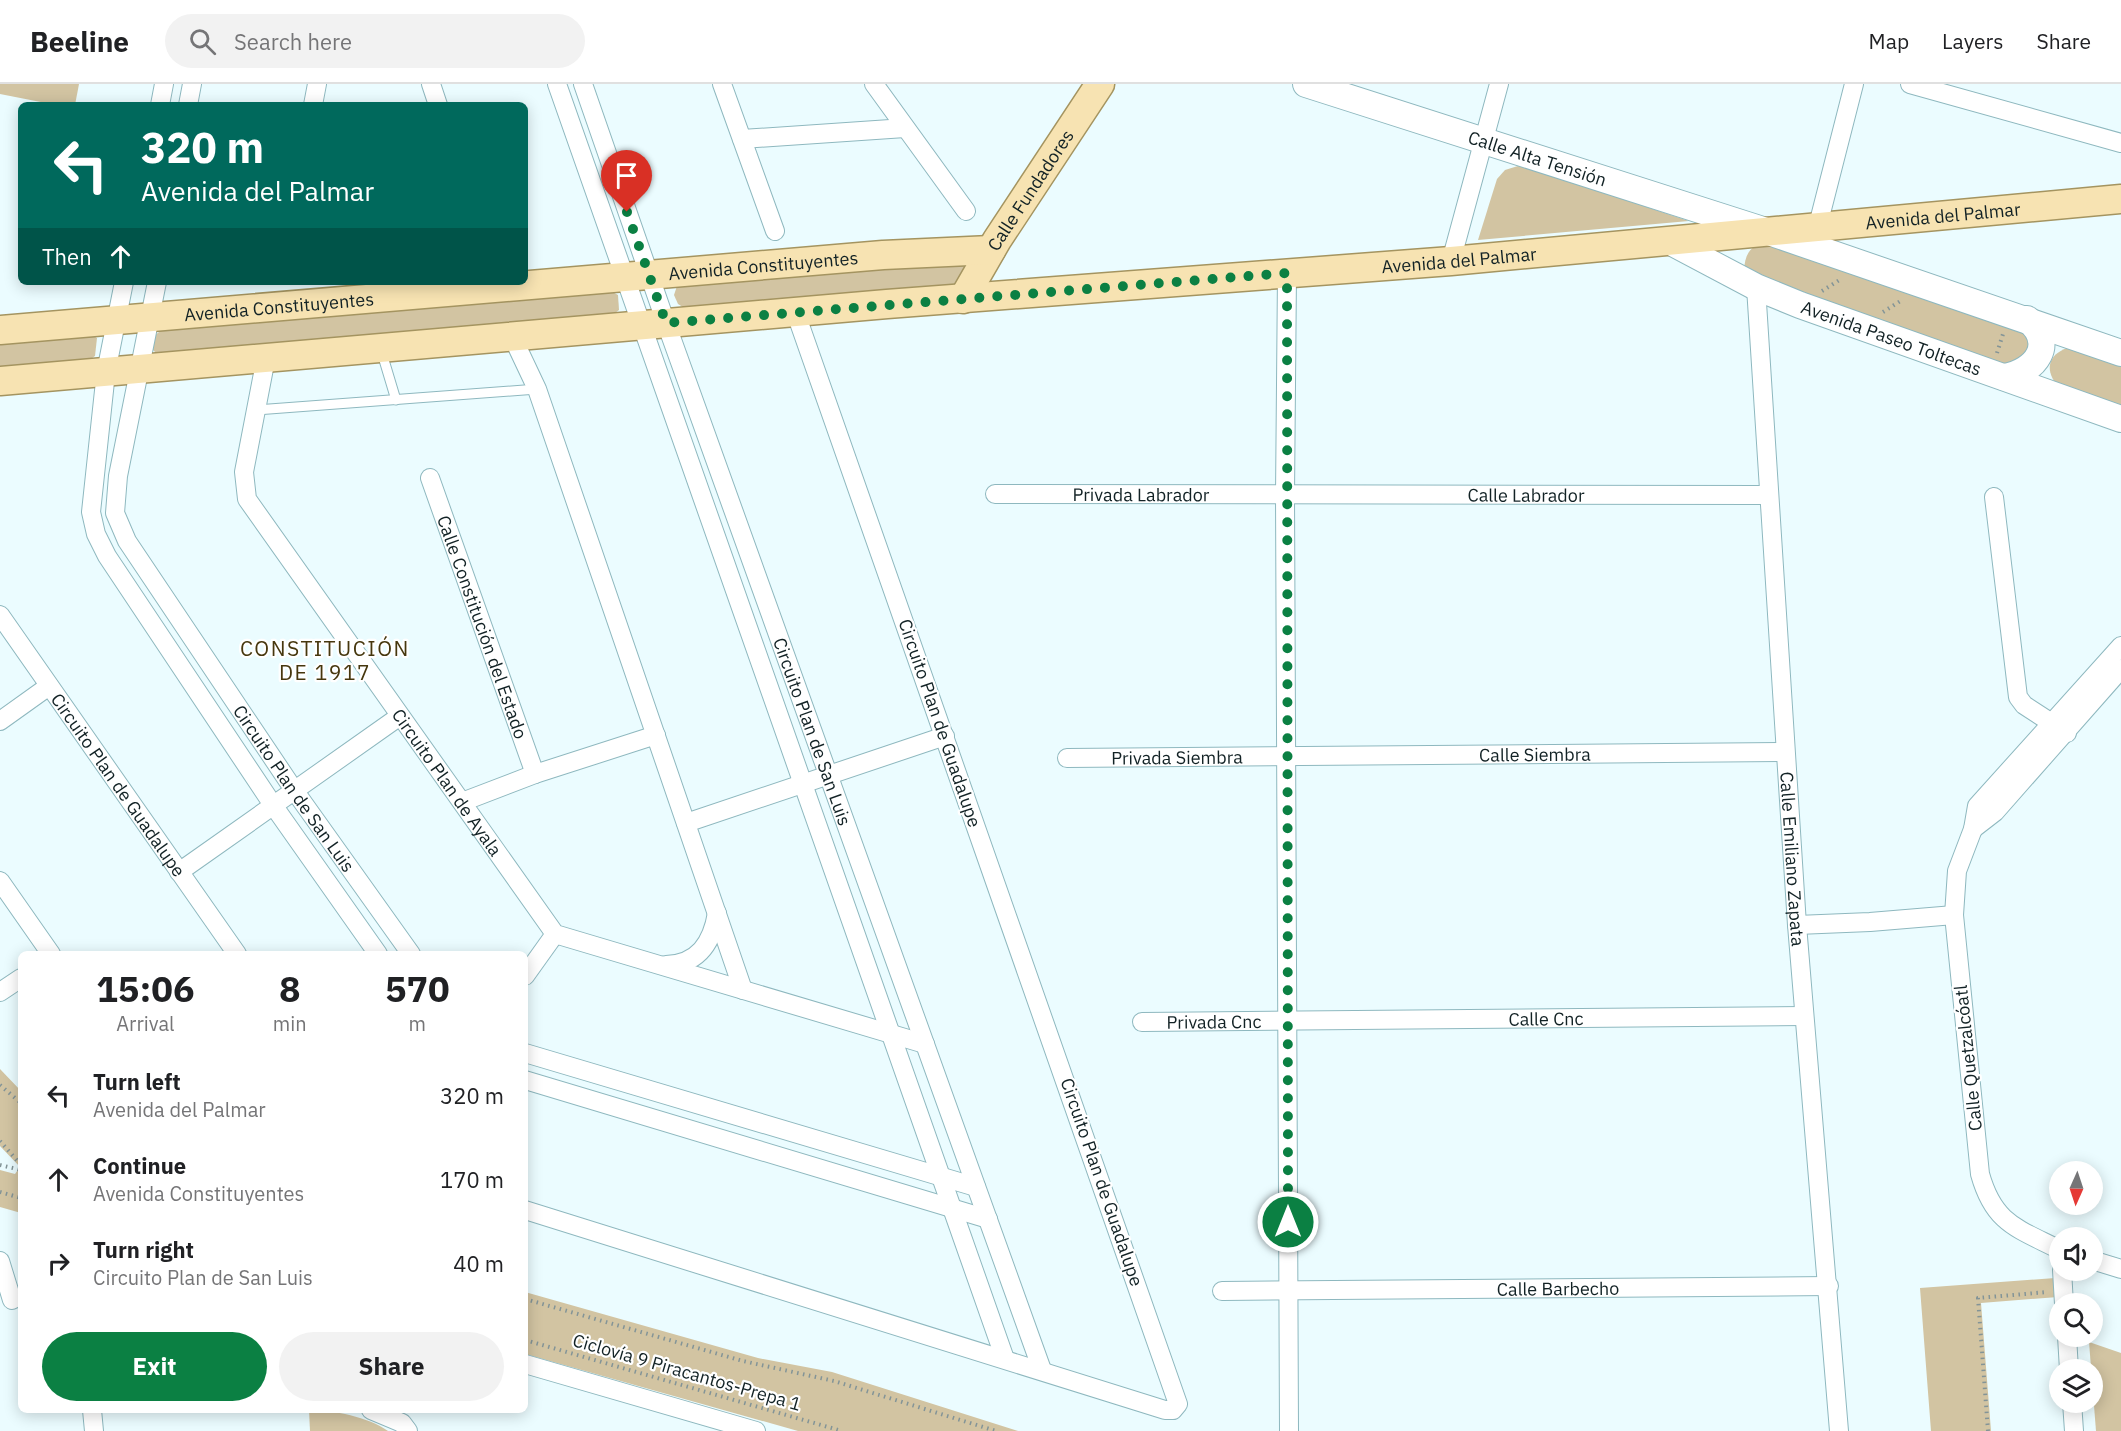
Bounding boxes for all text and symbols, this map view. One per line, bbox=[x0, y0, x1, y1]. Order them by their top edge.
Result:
search box bbox=[165, 14, 585, 68]
text: Beeline bbox=[30, 23, 129, 60]
icon: search bbox=[186, 25, 219, 58]
text: Search here bbox=[234, 27, 352, 56]
text: Map bbox=[1869, 27, 1909, 55]
text: Layers bbox=[1942, 27, 2004, 55]
text: Share bbox=[2037, 27, 2091, 55]
text: 320 m bbox=[141, 120, 264, 175]
street label: Calle Fundadores bbox=[982, 125, 1078, 255]
street label: Calle Alta Tensión bbox=[1465, 125, 1610, 191]
icon: left bbox=[42, 126, 120, 204]
pin bbox=[601, 150, 652, 212]
icon: arrive bbox=[610, 159, 643, 192]
text: Avenida del Palmar bbox=[141, 173, 374, 208]
street label: Avenida del Palmar bbox=[1864, 197, 2022, 234]
icon: ahead bbox=[104, 240, 137, 273]
text: Then bbox=[42, 242, 92, 271]
street label: Avenida del Palmar bbox=[1381, 242, 1538, 278]
street label: Avenida Constituyentes bbox=[667, 246, 859, 285]
street label: Avenida Constituyentes bbox=[183, 287, 375, 326]
street label: Avenida Paseo Toltecas bbox=[1798, 295, 1985, 380]
street label: Privada Labrador bbox=[1073, 483, 1210, 506]
street label: Calle Labrador bbox=[1467, 483, 1585, 506]
street label: Calle Constitución del Estado bbox=[433, 512, 533, 742]
street label: Circuito Plan de Guadalupe bbox=[894, 616, 987, 830]
district label: CONSTITUCIÓN DE 1917 bbox=[240, 634, 410, 686]
street label: Circuito Plan de San Luis bbox=[768, 634, 857, 829]
street label: Circuito Plan de Guadalupe bbox=[46, 688, 191, 881]
street label: Circuito Plan de San Luis bbox=[229, 700, 360, 876]
street label: Circuito Plan de Ayala bbox=[387, 704, 508, 860]
street label: Calle Siembra bbox=[1479, 742, 1591, 766]
street label: Privada Siembra bbox=[1111, 745, 1243, 769]
street label: Calle Emiliano Zapata bbox=[1776, 771, 1810, 947]
text: 15:06 bbox=[96, 965, 195, 1012]
text: 8 bbox=[279, 965, 301, 1012]
text: 570 bbox=[385, 965, 450, 1012]
street label: Calle Quetzalcóatl bbox=[1949, 984, 1987, 1132]
street label: Calle Cnc bbox=[1508, 1006, 1584, 1030]
street label: Privada Cnc bbox=[1166, 1009, 1262, 1033]
text: Arrival bbox=[116, 1010, 175, 1037]
text: min bbox=[273, 1010, 307, 1037]
text: m bbox=[409, 1010, 426, 1037]
text: Turn left bbox=[93, 1067, 181, 1096]
street label: Circuito Plan de Guadalupe bbox=[1056, 1075, 1149, 1289]
icon: left bbox=[42, 1079, 75, 1112]
text: 320 m bbox=[440, 1081, 504, 1110]
text: Avenida del Palmar bbox=[93, 1096, 266, 1123]
text: Continue bbox=[93, 1151, 186, 1180]
north arrow bbox=[2049, 1161, 2103, 1215]
map controls bbox=[2049, 1161, 2103, 1413]
icon: ahead bbox=[42, 1163, 75, 1196]
text: 170 m bbox=[440, 1165, 504, 1194]
text: Avenida Constituyentes bbox=[93, 1180, 304, 1207]
position arrow bbox=[1256, 1190, 1320, 1254]
button: sound bbox=[2049, 1227, 2103, 1281]
text: Turn right bbox=[93, 1235, 194, 1264]
icon: right bbox=[42, 1247, 75, 1280]
text: 40 m bbox=[453, 1249, 504, 1278]
text: Circuito Plan de San Luis bbox=[93, 1264, 313, 1291]
street label: Calle Barbecho bbox=[1497, 1276, 1619, 1300]
button: search bbox=[2049, 1293, 2103, 1347]
street label: Ciclovía 9 Piracantos-Prepa 1 bbox=[570, 1328, 804, 1416]
button: Exit bbox=[42, 1332, 267, 1401]
button: Share bbox=[279, 1332, 504, 1401]
button: layers bbox=[2049, 1359, 2103, 1413]

